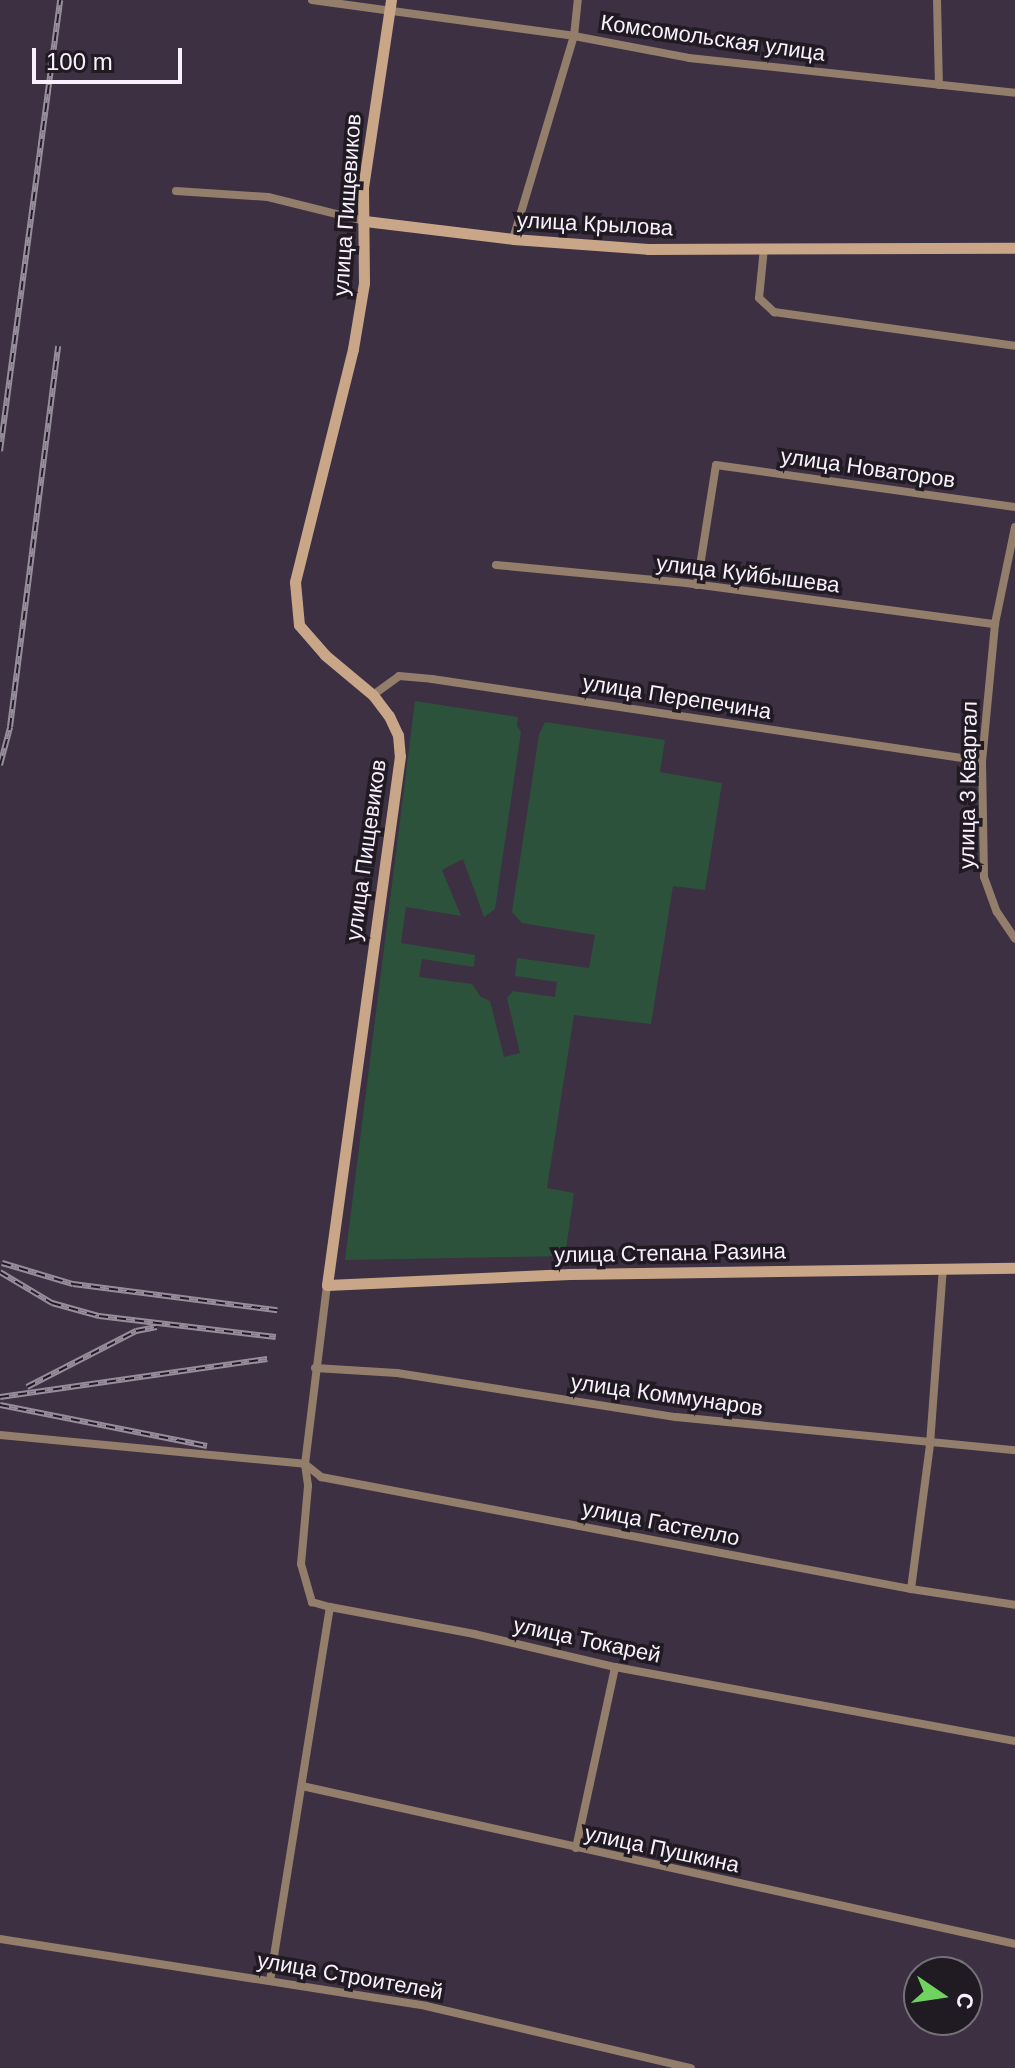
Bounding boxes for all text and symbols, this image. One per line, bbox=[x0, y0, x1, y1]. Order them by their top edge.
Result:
street label: Комсомольская улица bbox=[599, 9, 827, 67]
scale bar bbox=[36, 32, 186, 82]
text: 100 m bbox=[46, 48, 113, 75]
street label: улица Пищевиков bbox=[327, 113, 367, 297]
street label: улица Крылова bbox=[516, 207, 674, 241]
street label: улица Новаторов bbox=[779, 443, 957, 493]
street label: улица Куйбышева bbox=[655, 550, 841, 598]
street label: улица Перепечина bbox=[581, 669, 773, 725]
street label: улица 3 Квартал bbox=[953, 701, 983, 869]
street label: улица Пищевиков bbox=[340, 758, 392, 942]
street label: улица Степана Разина bbox=[554, 1238, 786, 1268]
street label: улица Коммунаров bbox=[569, 1368, 765, 1422]
street label: улица Гастелло bbox=[580, 1495, 742, 1551]
street label: улица Токарей bbox=[511, 1612, 663, 1668]
street label: улица Пушкина bbox=[582, 1820, 742, 1878]
street label: улица Строителей bbox=[255, 1947, 445, 2005]
north arrow bbox=[903, 1956, 983, 2036]
text: С bbox=[951, 1991, 979, 2012]

